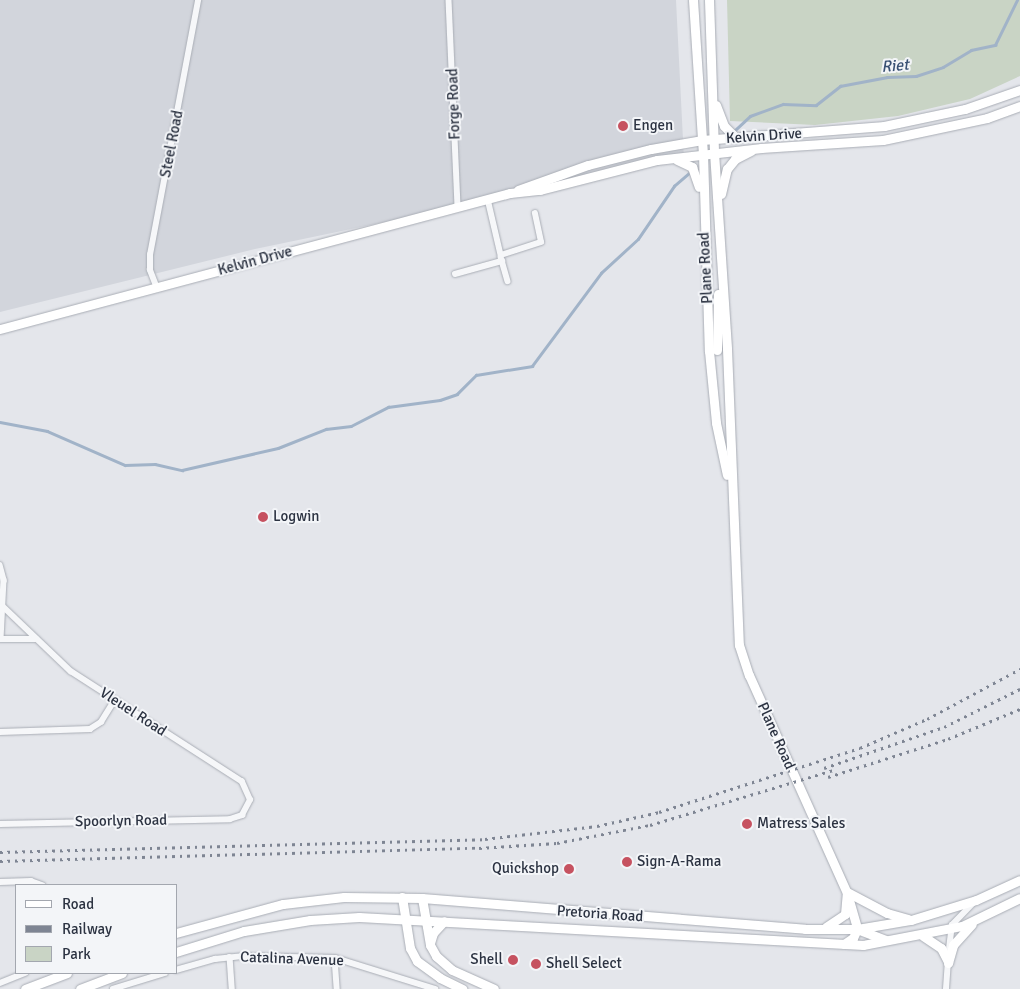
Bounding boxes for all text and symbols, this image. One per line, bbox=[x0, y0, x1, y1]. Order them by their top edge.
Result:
water label: Riet bbox=[880, 55, 910, 77]
street label: Forge Road bbox=[444, 68, 464, 140]
street label: Steel Road bbox=[157, 109, 187, 179]
place label: Engen bbox=[633, 117, 673, 135]
marker: Engen bbox=[617, 120, 629, 132]
street label: Kelvin Drive bbox=[725, 124, 803, 148]
street label: Plane Road bbox=[695, 232, 717, 304]
street label: Kelvin Drive bbox=[216, 242, 294, 280]
place label: Logwin bbox=[273, 508, 319, 526]
marker: Logwin bbox=[257, 511, 269, 523]
street label: Vleuel Road bbox=[96, 684, 170, 740]
street label: Plane Road bbox=[753, 700, 799, 772]
street label: Spoorlyn Road bbox=[75, 811, 167, 831]
place label: Matress Sales bbox=[757, 815, 845, 833]
marker: Matress Sales bbox=[741, 818, 753, 830]
place label: Sign-A-Rama bbox=[637, 853, 721, 871]
marker: Sign-A-Rama bbox=[621, 856, 633, 868]
place label: Quickshop bbox=[492, 860, 559, 878]
marker: Quickshop bbox=[563, 863, 575, 875]
legend bbox=[15, 884, 178, 974]
text: Road bbox=[62, 895, 94, 913]
street label: Pretoria Road bbox=[556, 902, 644, 926]
text: Railway bbox=[62, 920, 112, 938]
text: Park bbox=[62, 945, 91, 963]
street label: Catalina Avenue bbox=[240, 948, 344, 970]
place label: Shell bbox=[470, 951, 503, 969]
marker: Shell bbox=[507, 954, 519, 966]
place label: Shell Select bbox=[546, 955, 622, 973]
marker: Shell Select bbox=[530, 958, 542, 970]

